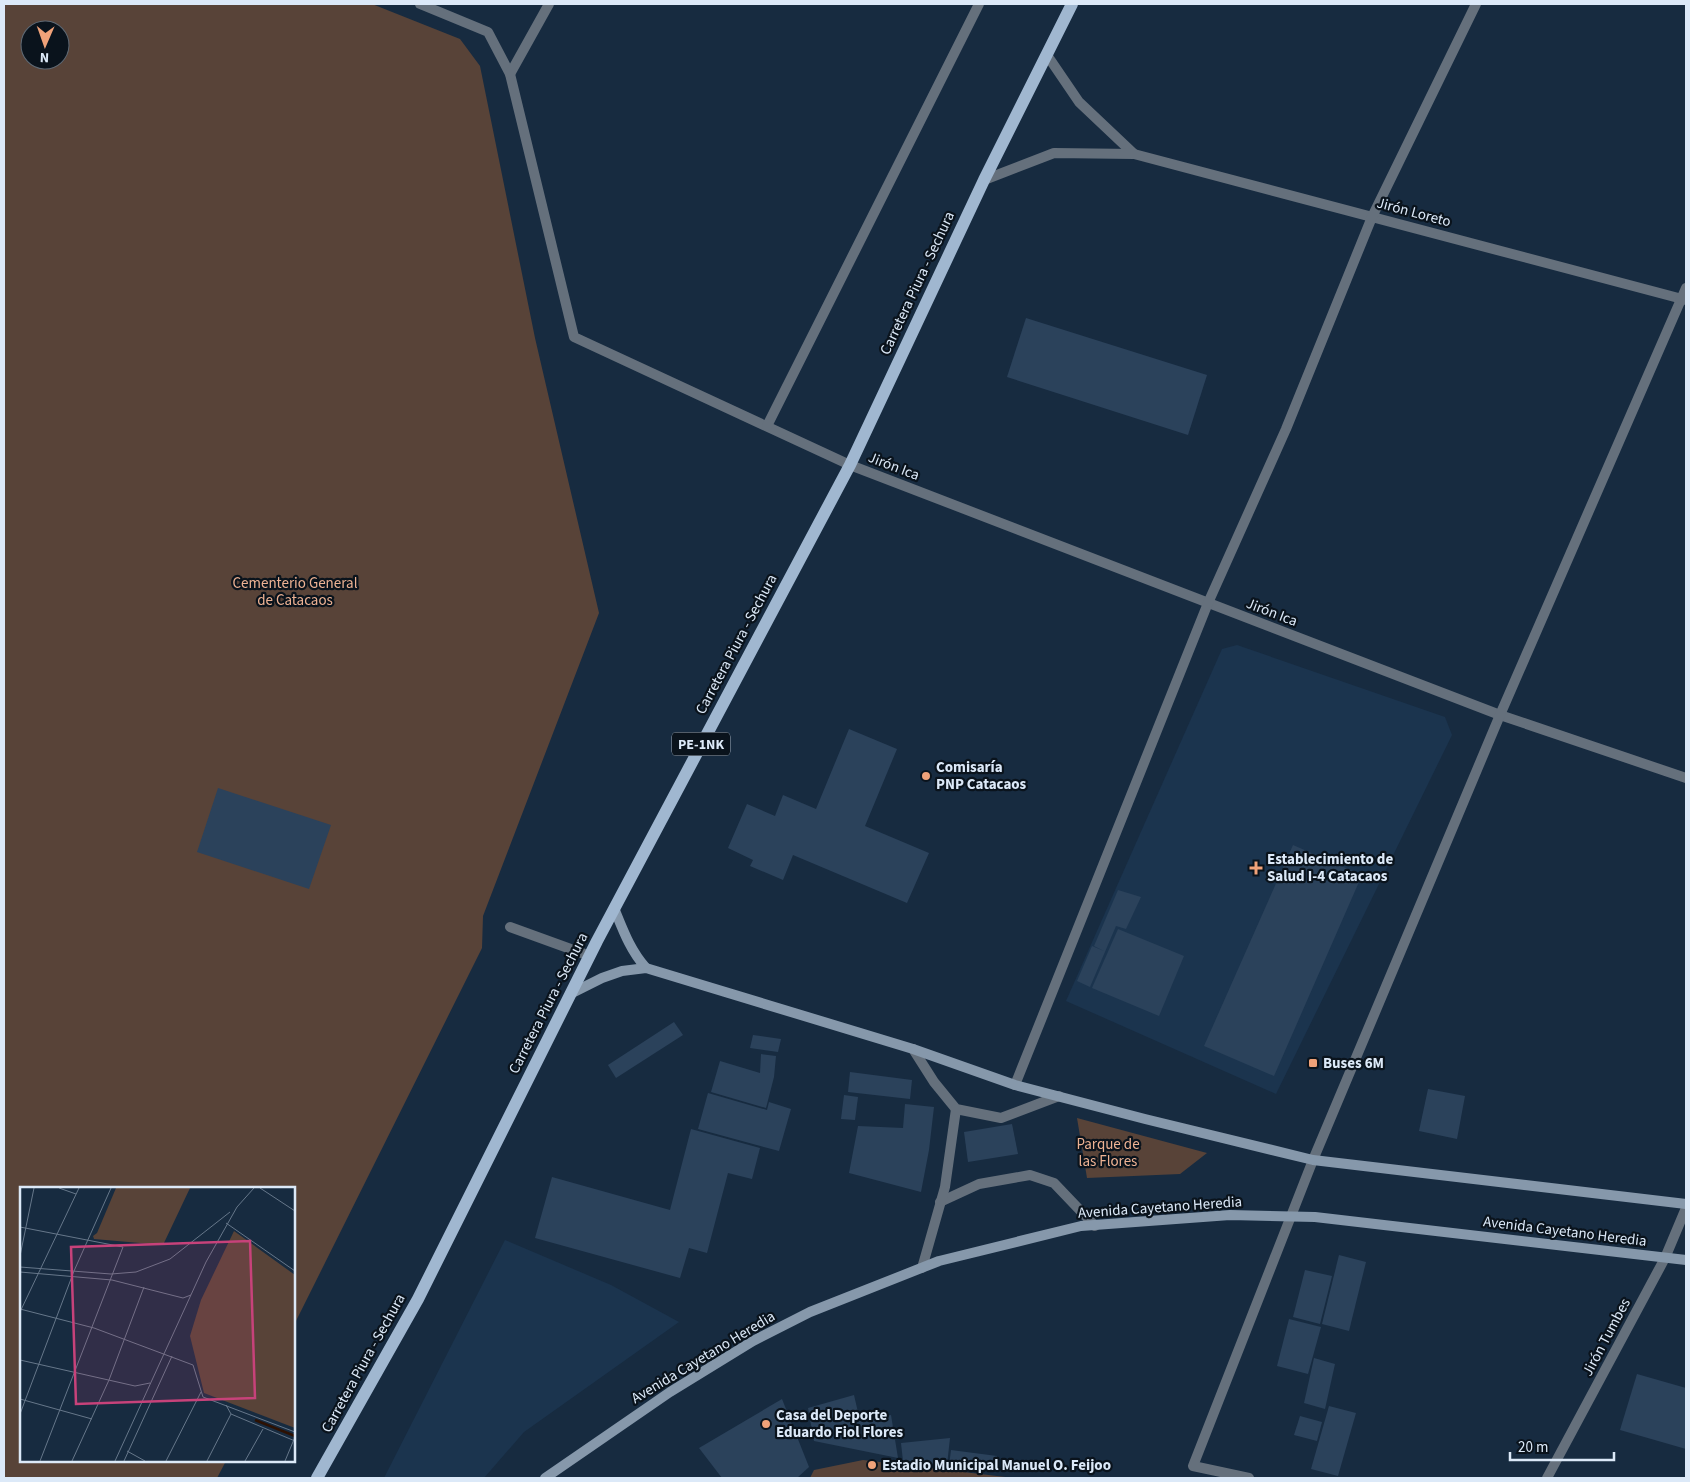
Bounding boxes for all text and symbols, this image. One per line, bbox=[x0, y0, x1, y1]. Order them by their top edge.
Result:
north arrow bbox=[20, 20, 70, 70]
text: N bbox=[40, 47, 50, 67]
street label: Jirón Loreto bbox=[1375, 193, 1453, 232]
street label: Carretera Piura - Sechura bbox=[875, 208, 960, 358]
street label: Jirón Ica bbox=[865, 447, 923, 486]
street label: Carretera Piura - Sechura bbox=[691, 571, 782, 718]
park label: Cementerio General de Catacaos bbox=[233, 573, 358, 611]
street label: Jirón Ica bbox=[1243, 593, 1301, 632]
road number: PE-1NK bbox=[672, 732, 730, 756]
place label: Comisaría PNP Catacaos bbox=[936, 757, 1027, 795]
marker: Comisaría PNP Catacaos bbox=[920, 770, 932, 782]
place label: Establecimiento de Salud I-4 Catacaos bbox=[1267, 849, 1393, 887]
marker: Establecimiento de Salud I-4 Catacaos bbox=[1249, 861, 1263, 875]
street label: Carretera Piura - Sechura bbox=[504, 929, 593, 1077]
place label: Buses 6M bbox=[1323, 1053, 1384, 1074]
marker: Buses 6M bbox=[1307, 1057, 1319, 1069]
park label: Parque de las Flores bbox=[1076, 1134, 1140, 1172]
inset map bbox=[20, 1187, 295, 1462]
street label: Avenida Cayetano Heredia bbox=[1077, 1191, 1243, 1224]
street label: Avenida Cayetano Heredia bbox=[1482, 1211, 1648, 1252]
street label: Carretera Piura - Sechura bbox=[316, 1290, 410, 1436]
street label: Jirón Tumbes bbox=[1577, 1295, 1636, 1380]
street label: Avenida Cayetano Heredia bbox=[627, 1306, 779, 1409]
place label: Casa del Deporte Eduardo Fiol Flores bbox=[776, 1405, 904, 1443]
marker: Casa del Deporte Eduardo Fiol Flores bbox=[760, 1418, 772, 1430]
scale bar bbox=[1510, 1430, 1614, 1462]
text: 20 m bbox=[1518, 1437, 1548, 1458]
place label: Estadio Municipal Manuel O. Feijoo bbox=[882, 1455, 1111, 1476]
marker: Estadio Municipal Manuel O. Feijoo bbox=[866, 1459, 878, 1471]

